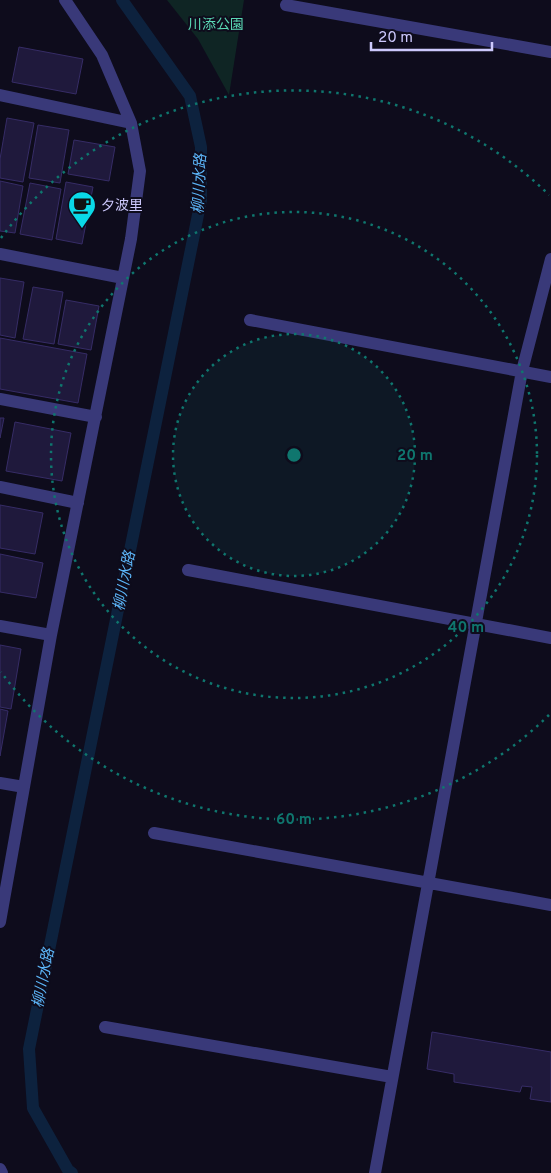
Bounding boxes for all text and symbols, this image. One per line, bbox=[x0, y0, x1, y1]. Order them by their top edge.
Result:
park label: 川添公園 bbox=[188, 17, 244, 34]
scale bar bbox=[371, 20, 492, 52]
text: 20 m bbox=[378, 29, 413, 48]
water label: 柳川水路 bbox=[189, 152, 212, 215]
cafe icon: 夕波里 bbox=[67, 190, 97, 229]
place label: 夕波里 bbox=[101, 198, 143, 215]
centre of rings bbox=[285, 446, 303, 464]
text: 20 m bbox=[397, 447, 433, 466]
water label: 柳川水路 bbox=[110, 548, 141, 613]
text: 40 m bbox=[448, 619, 484, 638]
text: 60 m bbox=[276, 811, 312, 830]
water label: 柳川水路 bbox=[29, 945, 60, 1010]

